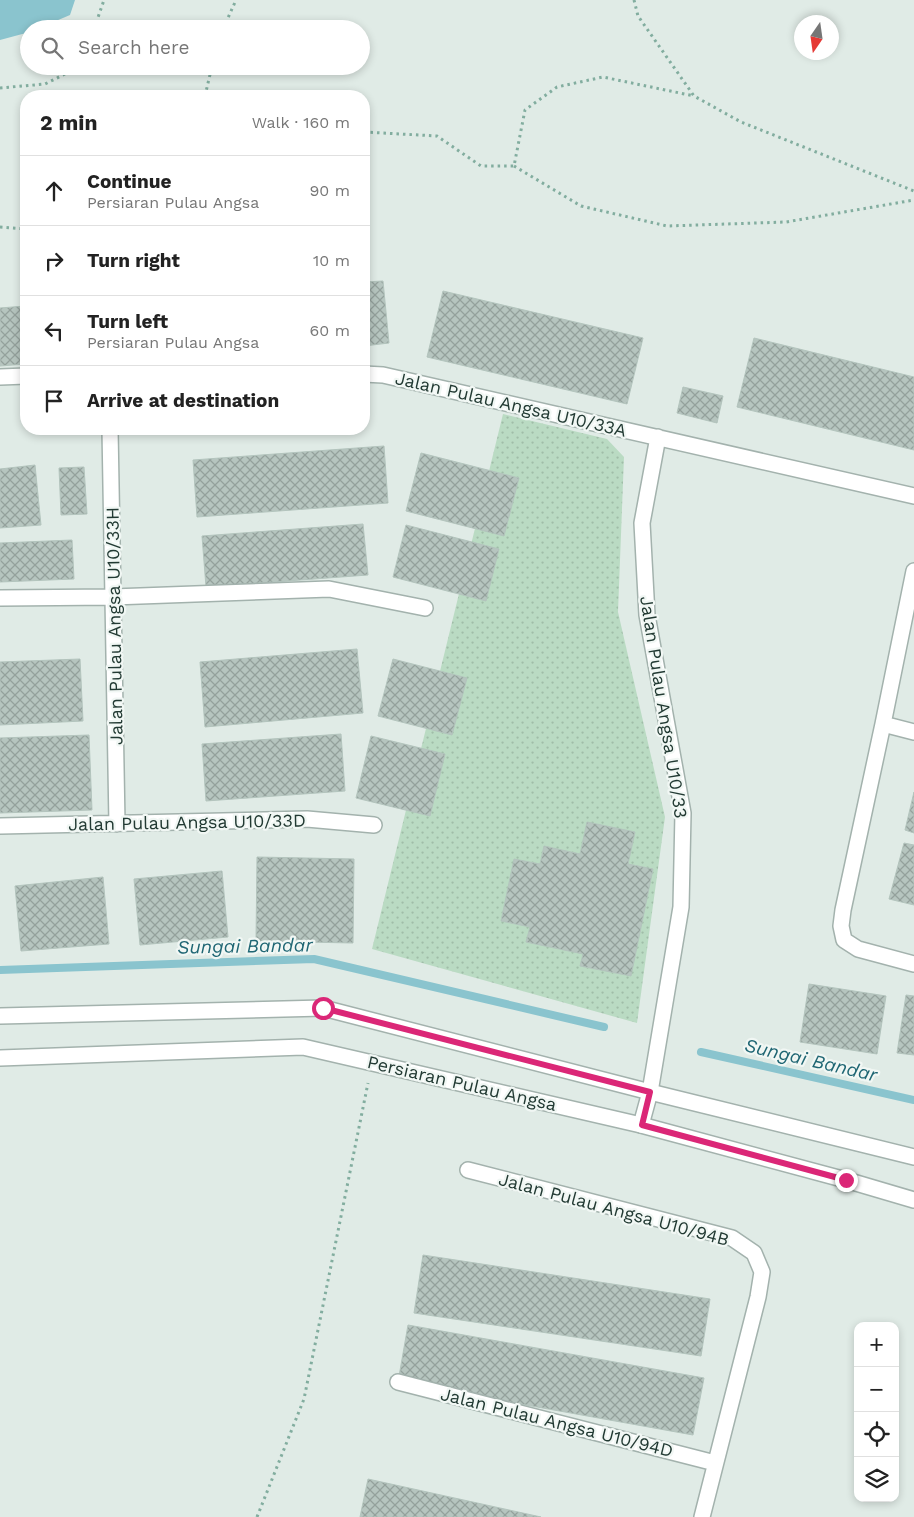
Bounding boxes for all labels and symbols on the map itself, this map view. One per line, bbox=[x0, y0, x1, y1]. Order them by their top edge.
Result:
north arrow bbox=[794, 15, 839, 60]
street label: Jalan Pulau Angsa U10/33A bbox=[393, 367, 629, 441]
street label: Jalan Pulau Angsa U10/33H bbox=[101, 507, 127, 745]
street label: Jalan Pulau Angsa U10/33 bbox=[636, 594, 692, 820]
street label: Jalan Pulau Angsa U10/33D bbox=[68, 809, 306, 835]
water label: Sungai Bandar bbox=[177, 933, 314, 959]
route start bbox=[312, 997, 335, 1020]
water label: Sungai Bandar bbox=[742, 1034, 880, 1087]
street label: Persiaran Pulau Angsa bbox=[365, 1051, 559, 1115]
street label: Jalan Pulau Angsa U10/94B bbox=[496, 1168, 732, 1250]
route end bbox=[835, 1169, 858, 1192]
street label: Jalan Pulau Angsa U10/94D bbox=[439, 1383, 675, 1461]

